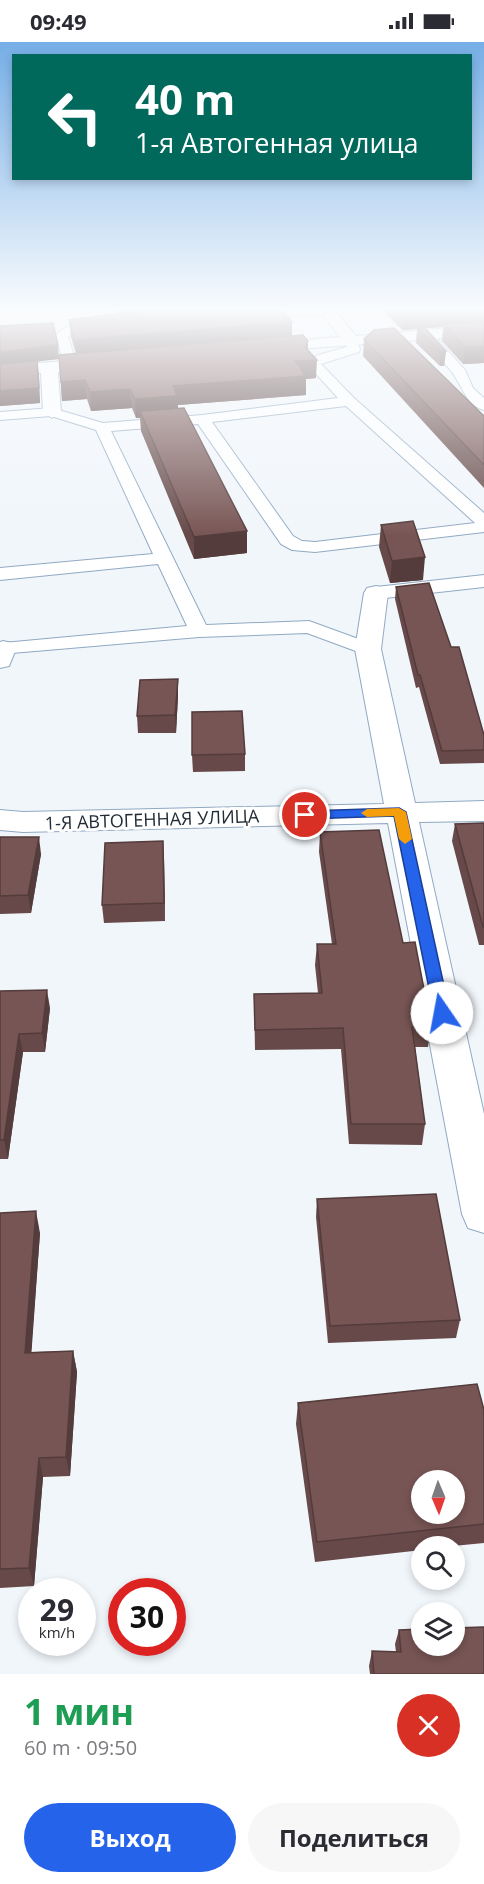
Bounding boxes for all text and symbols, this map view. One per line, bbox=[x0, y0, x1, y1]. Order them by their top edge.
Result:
text: 09:49 bbox=[30, 6, 87, 36]
text: 40 m bbox=[135, 70, 235, 127]
icon: left bbox=[36, 78, 114, 156]
text: 1-я Автогенная улица bbox=[135, 124, 419, 161]
pin bbox=[279, 789, 330, 840]
icon: arrive bbox=[288, 798, 321, 831]
street label: 1-Я АВТОГЕННАЯ УЛИЦА bbox=[44, 803, 260, 835]
position arrow bbox=[410, 981, 474, 1045]
north arrow bbox=[411, 1470, 465, 1524]
map controls bbox=[411, 1470, 465, 1656]
button: search bbox=[411, 1536, 465, 1590]
speed limit sign: 30 bbox=[108, 1578, 186, 1656]
text: 29 bbox=[40, 1589, 74, 1630]
button: layers bbox=[411, 1602, 465, 1656]
text: km/h bbox=[39, 1622, 75, 1642]
text: 1 мин bbox=[24, 1687, 134, 1736]
button: close bbox=[397, 1694, 460, 1757]
text: 60 m · 09:50 bbox=[24, 1734, 137, 1761]
button: Выход bbox=[24, 1803, 236, 1872]
button: Поделиться bbox=[248, 1803, 460, 1872]

